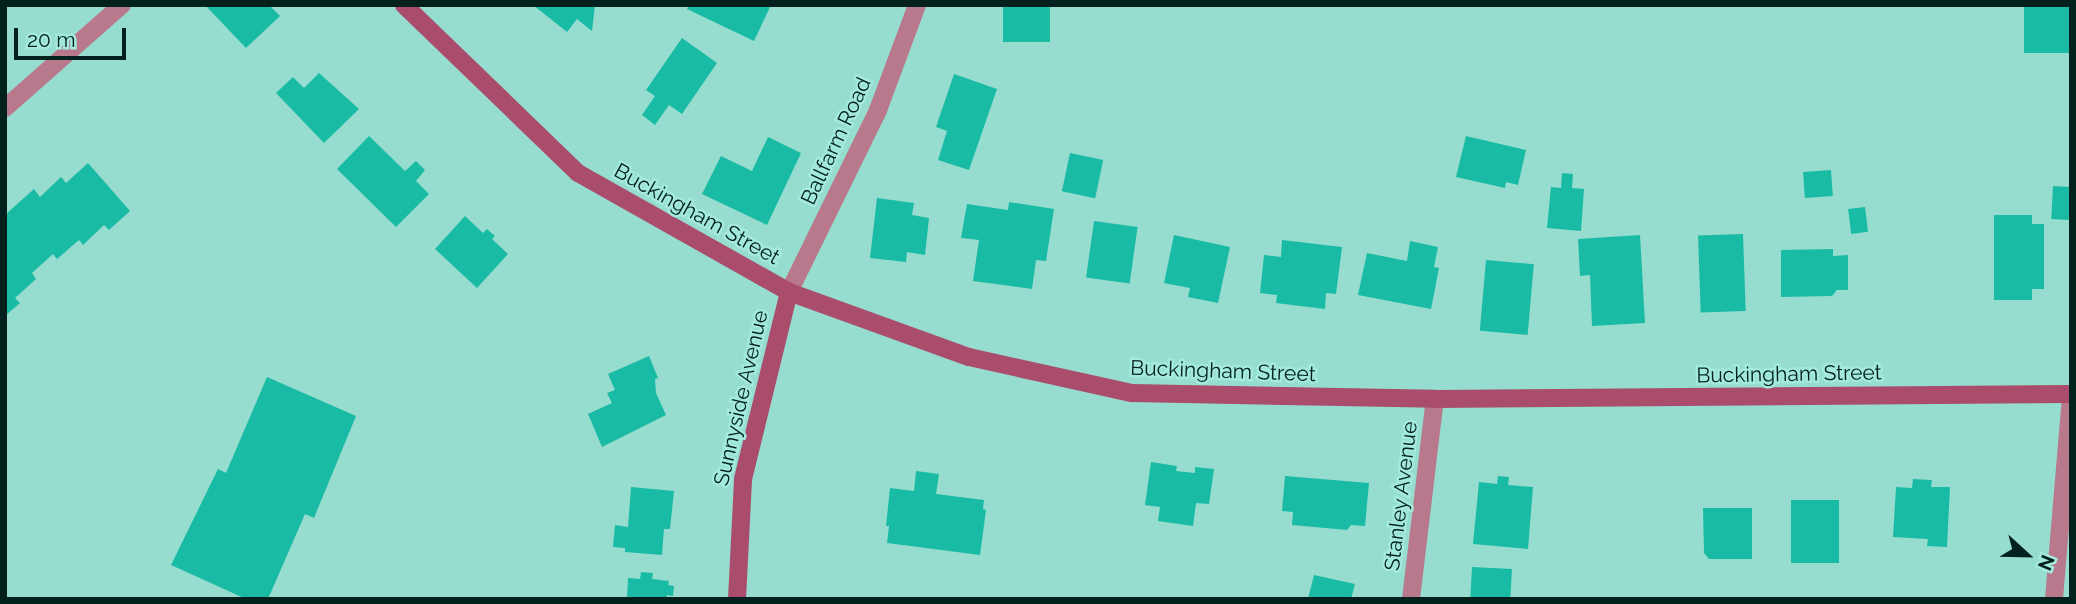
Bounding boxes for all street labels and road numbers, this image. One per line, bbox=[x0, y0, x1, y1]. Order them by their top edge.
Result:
street label: Ballfarm Road bbox=[796, 73, 876, 209]
street label: Buckingham Street bbox=[610, 158, 784, 270]
street label: Sunnyside Avenue bbox=[709, 308, 773, 488]
street label: Buckingham Street bbox=[1130, 355, 1316, 387]
street label: Buckingham Street bbox=[1696, 360, 1882, 388]
street label: Stanley Avenue bbox=[1379, 419, 1423, 573]

